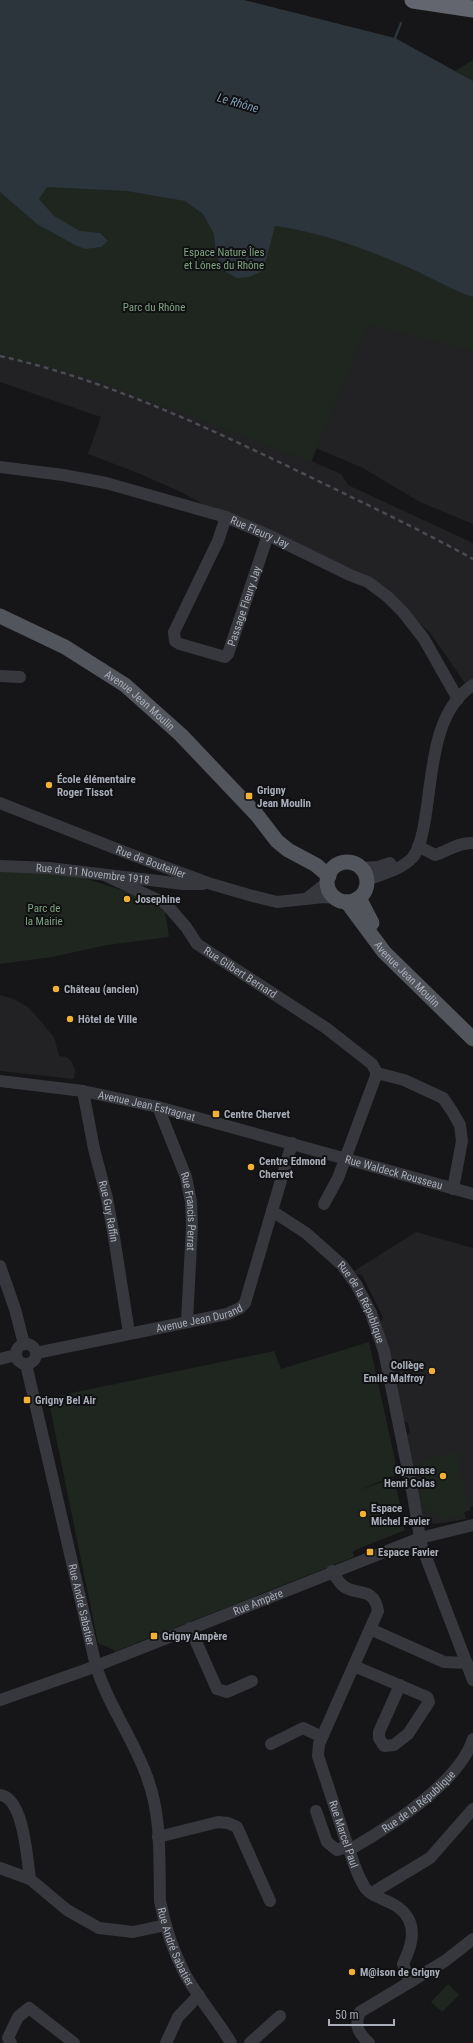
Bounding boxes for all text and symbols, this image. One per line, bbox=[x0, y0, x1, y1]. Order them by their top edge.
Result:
water label: Le Rhône bbox=[216, 90, 261, 116]
park label: Espace Nature Îles et Lônes du Rhône bbox=[184, 246, 264, 272]
park label: Parc du Rhône bbox=[123, 301, 185, 314]
street label: Rue Fleury Jay bbox=[229, 513, 292, 551]
street label: Passage Fleury Jay bbox=[225, 564, 264, 648]
street label: Avenue Jean Moulin bbox=[102, 667, 178, 733]
place label: École élémentaire Roger Tissot bbox=[57, 773, 136, 799]
marker: École élémentaire Roger Tissot bbox=[44, 780, 54, 790]
place label: Grigny Jean Moulin bbox=[257, 784, 311, 810]
marker: Grigny Jean Moulin bbox=[244, 791, 254, 801]
street label: Rue de Bouteiller bbox=[114, 843, 188, 881]
street label: Rue du 11 Novembre 1918 bbox=[36, 861, 150, 886]
place label: Josephine bbox=[135, 893, 180, 906]
marker: Josephine bbox=[122, 894, 132, 904]
park label: Parc de la Mairie bbox=[25, 902, 63, 928]
street label: Avenue Jean Moulin bbox=[372, 939, 443, 1009]
street label: Rue Gilbert Bernard bbox=[201, 944, 279, 1001]
place label: Château (ancien) bbox=[64, 983, 139, 996]
marker: Château (ancien) bbox=[51, 984, 61, 994]
place label: Hôtel de Ville bbox=[78, 1013, 137, 1026]
marker: Hôtel de Ville bbox=[65, 1014, 75, 1024]
street label: Avenue Jean Estragnat bbox=[97, 1088, 197, 1123]
place label: Centre Chervet bbox=[224, 1108, 290, 1121]
marker: Centre Chervet bbox=[211, 1109, 221, 1119]
street label: Rue Waldeck Rousseau bbox=[344, 1152, 444, 1192]
place label: Centre Edmond Chervet bbox=[259, 1155, 326, 1181]
marker: Centre Edmond Chervet bbox=[246, 1162, 256, 1172]
street label: Rue Francis Perrat bbox=[178, 1170, 199, 1251]
street label: Rue Guy Raffin bbox=[96, 1179, 121, 1243]
street label: Rue de la République bbox=[335, 1258, 387, 1345]
street label: Avenue Jean Durand bbox=[155, 1301, 245, 1335]
place label: Collège Emile Malfroy bbox=[363, 1359, 424, 1385]
marker: Collège Emile Malfroy bbox=[427, 1366, 437, 1376]
place label: Grigny Bel Air bbox=[35, 1394, 96, 1407]
marker: Grigny Bel Air bbox=[22, 1395, 32, 1405]
place label: Gymnase Henri Colas bbox=[384, 1464, 435, 1490]
marker: Gymnase Henri Colas bbox=[438, 1471, 448, 1481]
place label: Espace Michel Favier bbox=[371, 1502, 430, 1528]
marker: Espace Michel Favier bbox=[358, 1509, 368, 1519]
place label: Espace Favier bbox=[378, 1546, 439, 1559]
marker: Espace Favier bbox=[365, 1547, 375, 1557]
street label: Rue André Sabatier bbox=[66, 1563, 98, 1647]
street label: Rue Ampère bbox=[231, 1586, 285, 1618]
place label: Grigny Ampère bbox=[162, 1630, 227, 1643]
marker: Grigny Ampère bbox=[149, 1631, 159, 1641]
street label: Rue de la République bbox=[379, 1768, 458, 1835]
street label: Rue Marcel Paul bbox=[327, 1799, 361, 1869]
street label: Rue André Sabatier bbox=[155, 1906, 197, 1989]
place label: M@ison de Grigny bbox=[360, 1966, 440, 1979]
marker: M@ison de Grigny bbox=[347, 1967, 357, 1977]
scale bar bbox=[329, 2001, 394, 2027]
text: 50 m bbox=[335, 2008, 359, 2022]

